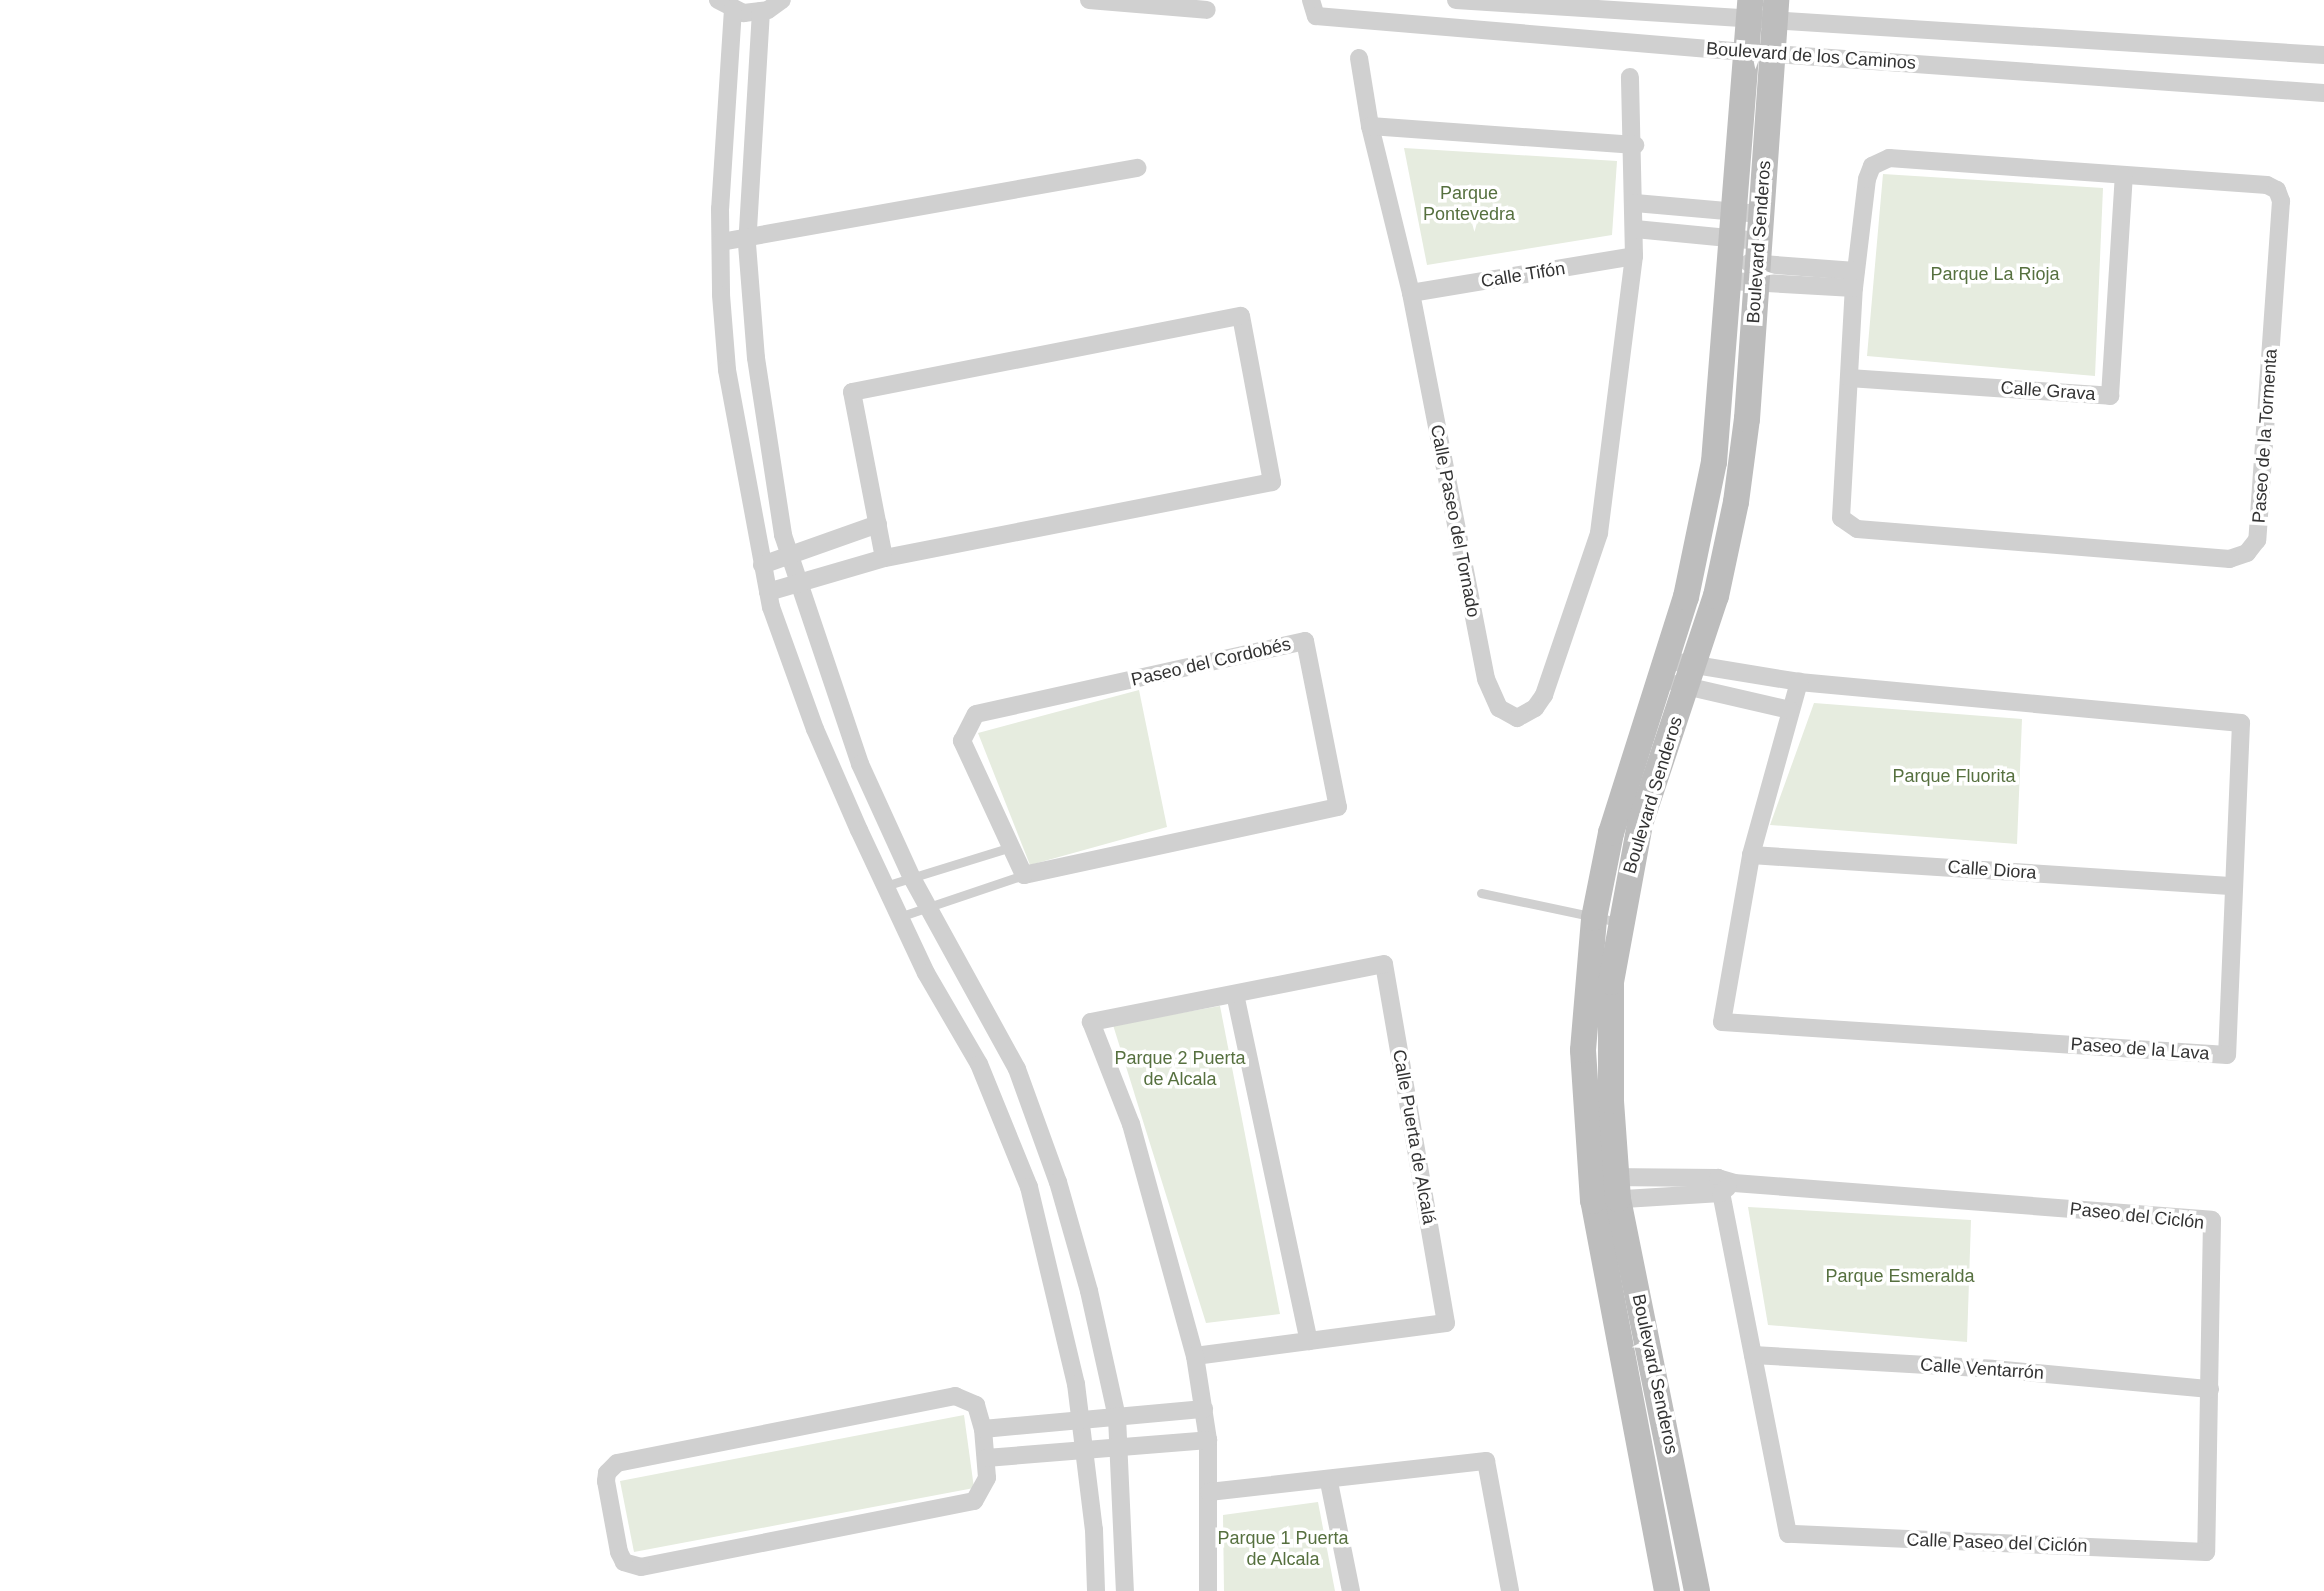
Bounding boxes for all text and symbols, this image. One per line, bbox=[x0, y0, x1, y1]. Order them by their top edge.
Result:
street label: Boulevard de los Caminos bbox=[1705, 38, 1917, 74]
street label: Boulevard Senderos bbox=[1743, 160, 1775, 324]
park label: Parque Pontevedra bbox=[1423, 183, 1515, 226]
street label: Calle Tifón bbox=[1479, 258, 1567, 292]
park label: Parque La Rioja bbox=[1930, 263, 2060, 285]
street label: Paseo de la Tormenta bbox=[2248, 348, 2282, 524]
street label: Calle Grava bbox=[2000, 377, 2096, 405]
street label: Calle Paseo del Tornado bbox=[1426, 423, 1484, 619]
street label: Paseo del Cordobés bbox=[1129, 633, 1293, 691]
street label: Boulevard Senderos bbox=[1619, 714, 1687, 876]
park label: Parque Fluorita bbox=[1892, 765, 2016, 787]
street label: Calle Diora bbox=[1947, 856, 2037, 884]
street label: Paseo de la Lava bbox=[2070, 1033, 2210, 1065]
street label: Calle Puerta de Alcalá bbox=[1388, 1047, 1440, 1227]
park label: Parque 2 Puerta de Alcala bbox=[1114, 1048, 1246, 1090]
street label: Paseo del Ciclón bbox=[2069, 1198, 2205, 1234]
park label: Parque Esmeralda bbox=[1825, 1265, 1975, 1287]
street label: Boulevard Senderos bbox=[1627, 1292, 1683, 1456]
street label: Calle Ventarrón bbox=[1919, 1354, 2045, 1384]
park label: Parque 1 Puerta de Alcala bbox=[1217, 1528, 1349, 1570]
street label: Calle Paseo del Ciclón bbox=[1906, 1529, 2088, 1557]

